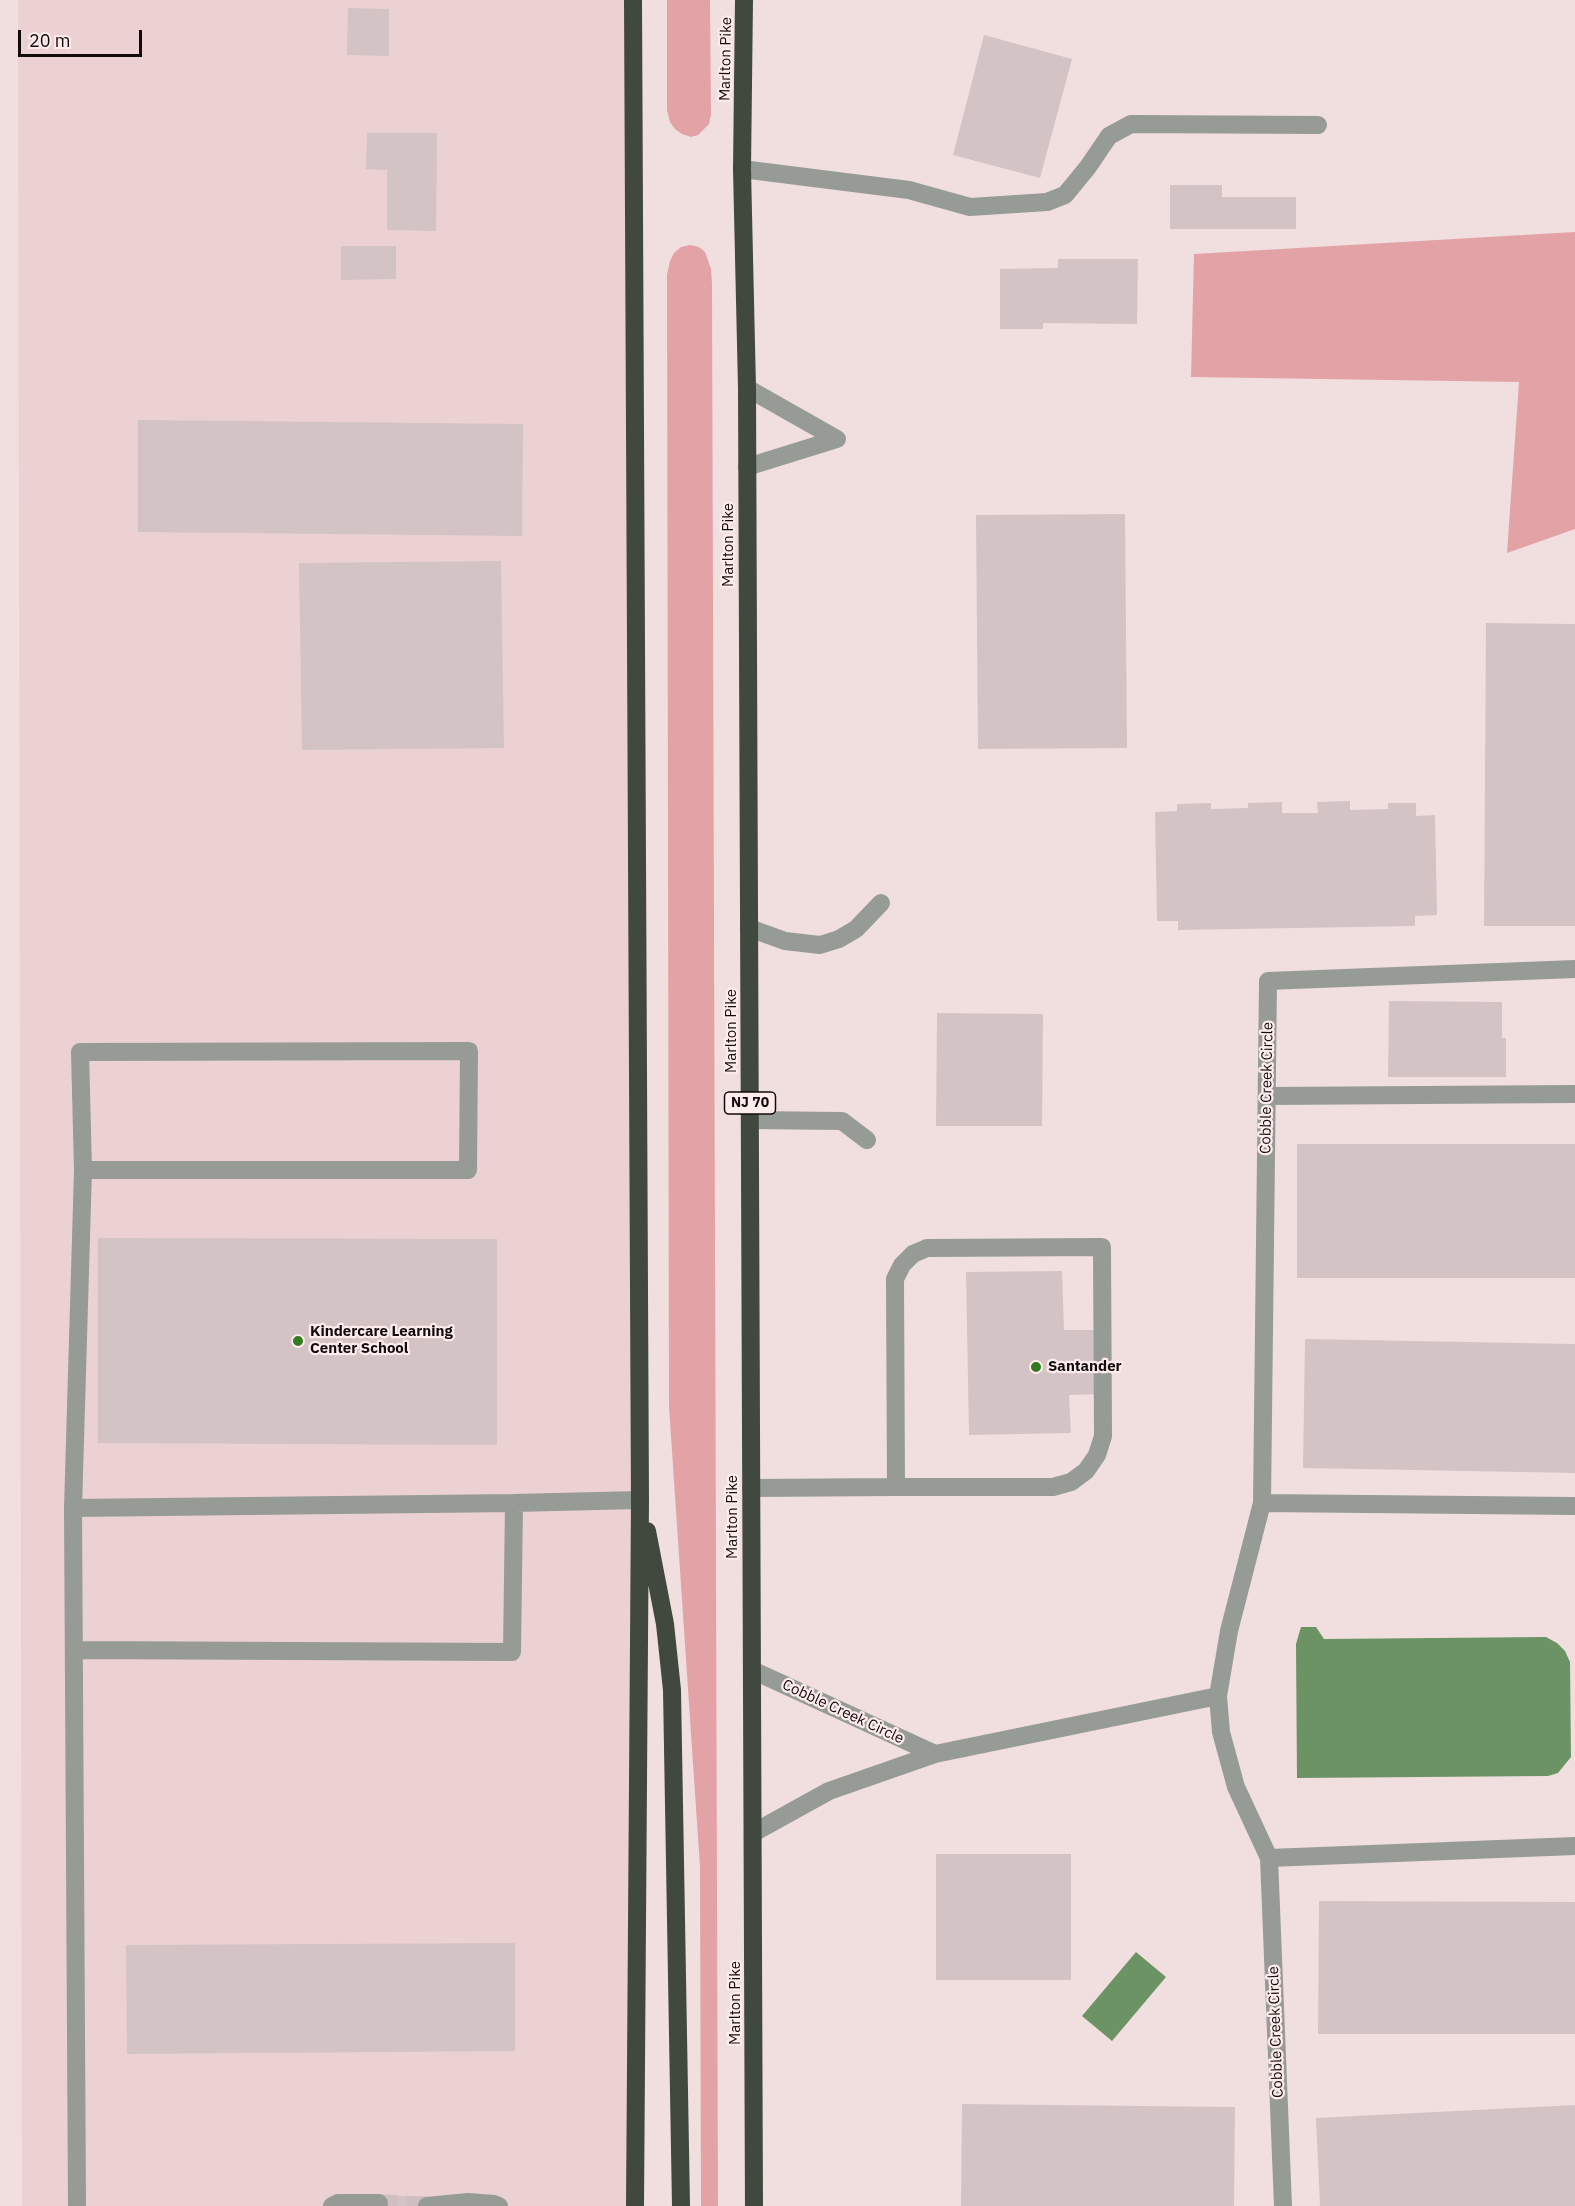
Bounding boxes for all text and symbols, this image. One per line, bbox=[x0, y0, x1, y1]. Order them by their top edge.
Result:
street label: Marlton Pike bbox=[716, 17, 736, 101]
scale bar bbox=[21, 18, 146, 56]
text: 20 m bbox=[29, 29, 71, 52]
street label: Marlton Pike bbox=[720, 503, 738, 587]
street label: Marlton Pike bbox=[723, 989, 741, 1073]
street label: Cobble Creek Circle bbox=[1257, 1022, 1277, 1154]
road number: NJ 70 bbox=[724, 1092, 776, 1114]
place label: Kindercare Learning Center School bbox=[310, 1323, 453, 1358]
marker: Kindercare Learning Center School bbox=[291, 1334, 305, 1348]
place label: Santander bbox=[1048, 1358, 1122, 1376]
marker: Santander bbox=[1029, 1360, 1043, 1374]
street label: Marlton Pike bbox=[724, 1475, 742, 1559]
street label: Cobble Creek Circle bbox=[779, 1676, 907, 1748]
street label: Marlton Pike bbox=[727, 1961, 745, 2045]
street label: Cobble Creek Circle bbox=[1265, 1966, 1287, 2098]

